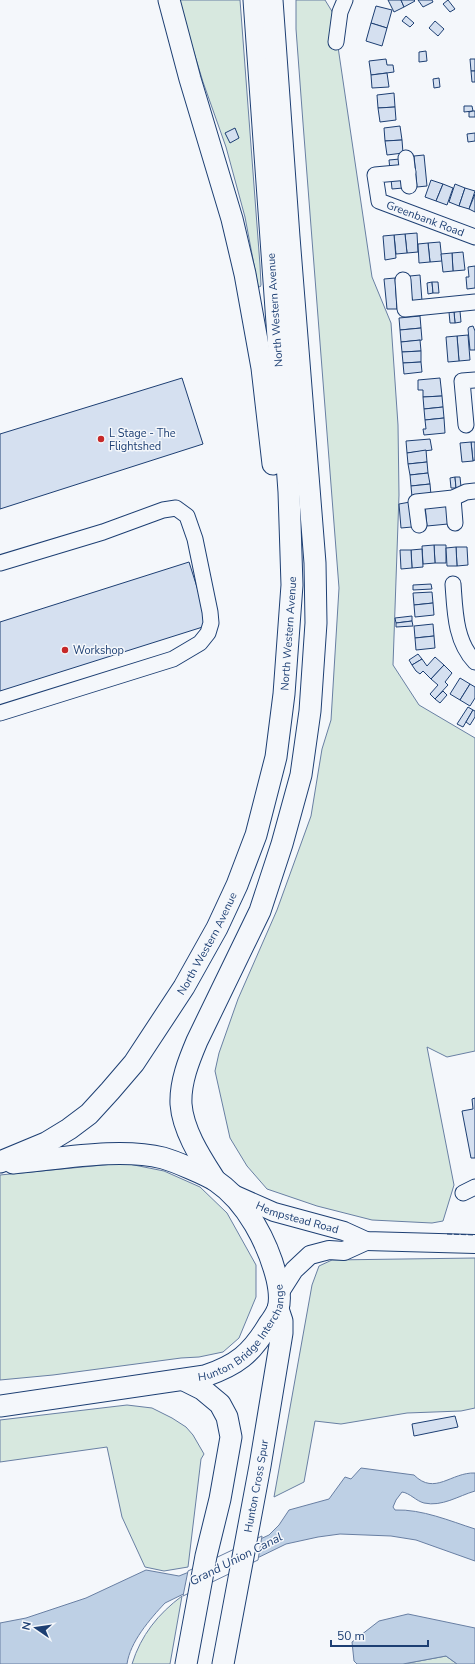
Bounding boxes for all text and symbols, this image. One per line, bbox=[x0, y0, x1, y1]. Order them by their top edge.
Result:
street label: Greenbank Road bbox=[384, 197, 467, 240]
street label: North Western Avenue bbox=[264, 252, 286, 367]
place label: L Stage - The Flightshed bbox=[109, 426, 176, 454]
marker: L Stage - The Flightshed bbox=[96, 434, 106, 444]
street label: North Western Avenue bbox=[277, 576, 300, 691]
place label: Workshop bbox=[73, 643, 124, 658]
marker: Workshop bbox=[60, 645, 70, 655]
street label: North Western Avenue bbox=[173, 890, 240, 998]
street label: Hempstead Road bbox=[254, 1198, 340, 1237]
street label: Hunton Bridge Interchange bbox=[197, 1283, 287, 1384]
street label: Hunton Cross Spur bbox=[240, 1439, 272, 1534]
water label: Grand Union Canal bbox=[187, 1529, 286, 1589]
north arrow bbox=[16, 1608, 56, 1648]
text: N bbox=[19, 1620, 35, 1632]
scale bar bbox=[331, 1622, 428, 1648]
text: 50 m bbox=[337, 1628, 365, 1644]

